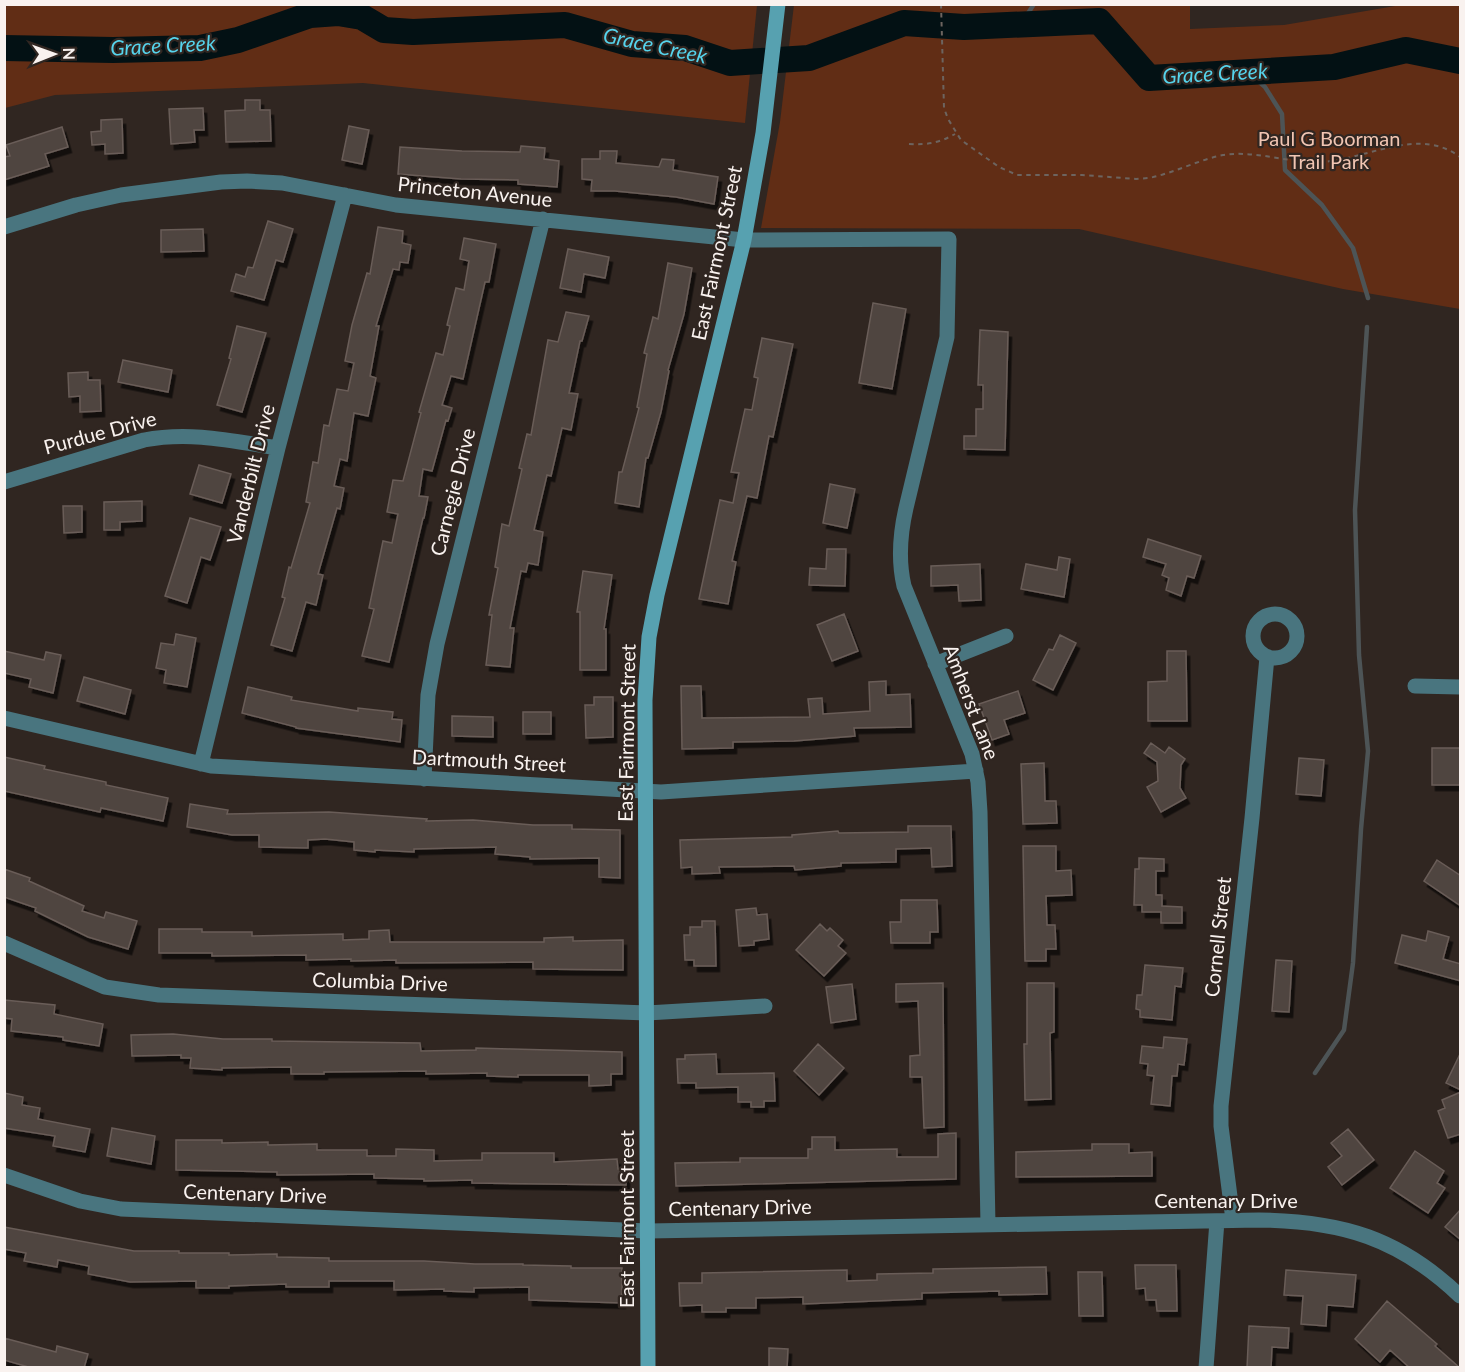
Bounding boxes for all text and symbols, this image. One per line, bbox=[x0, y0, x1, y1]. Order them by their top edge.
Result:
water label: Grace Creek bbox=[601, 21, 711, 68]
north arrow bbox=[24, 24, 84, 84]
water label: Grace Creek bbox=[110, 29, 217, 60]
text: N bbox=[60, 47, 79, 60]
water label: Grace Creek bbox=[1162, 57, 1269, 88]
park label: Paul G Boorman Trail Park bbox=[1258, 126, 1400, 173]
street label: East Fairmont Street bbox=[686, 163, 746, 342]
street label: Princeton Avenue bbox=[397, 171, 554, 211]
street label: Vanderbilt Drive bbox=[221, 402, 279, 546]
street label: Purdue Drive bbox=[41, 405, 159, 459]
street label: Carnegie Drive bbox=[425, 425, 480, 558]
street label: Amherst Lane bbox=[939, 640, 1005, 763]
street label: East Fairmont Street bbox=[612, 644, 640, 822]
street label: Dartmouth Street bbox=[411, 744, 567, 776]
street label: Cornell Street bbox=[1199, 876, 1235, 998]
street label: Columbia Drive bbox=[312, 967, 448, 995]
street label: East Fairmont Street bbox=[614, 1130, 638, 1308]
street label: Centenary Drive bbox=[183, 1179, 327, 1207]
street label: Centenary Drive bbox=[1154, 1188, 1298, 1212]
street label: Centenary Drive bbox=[668, 1194, 812, 1220]

